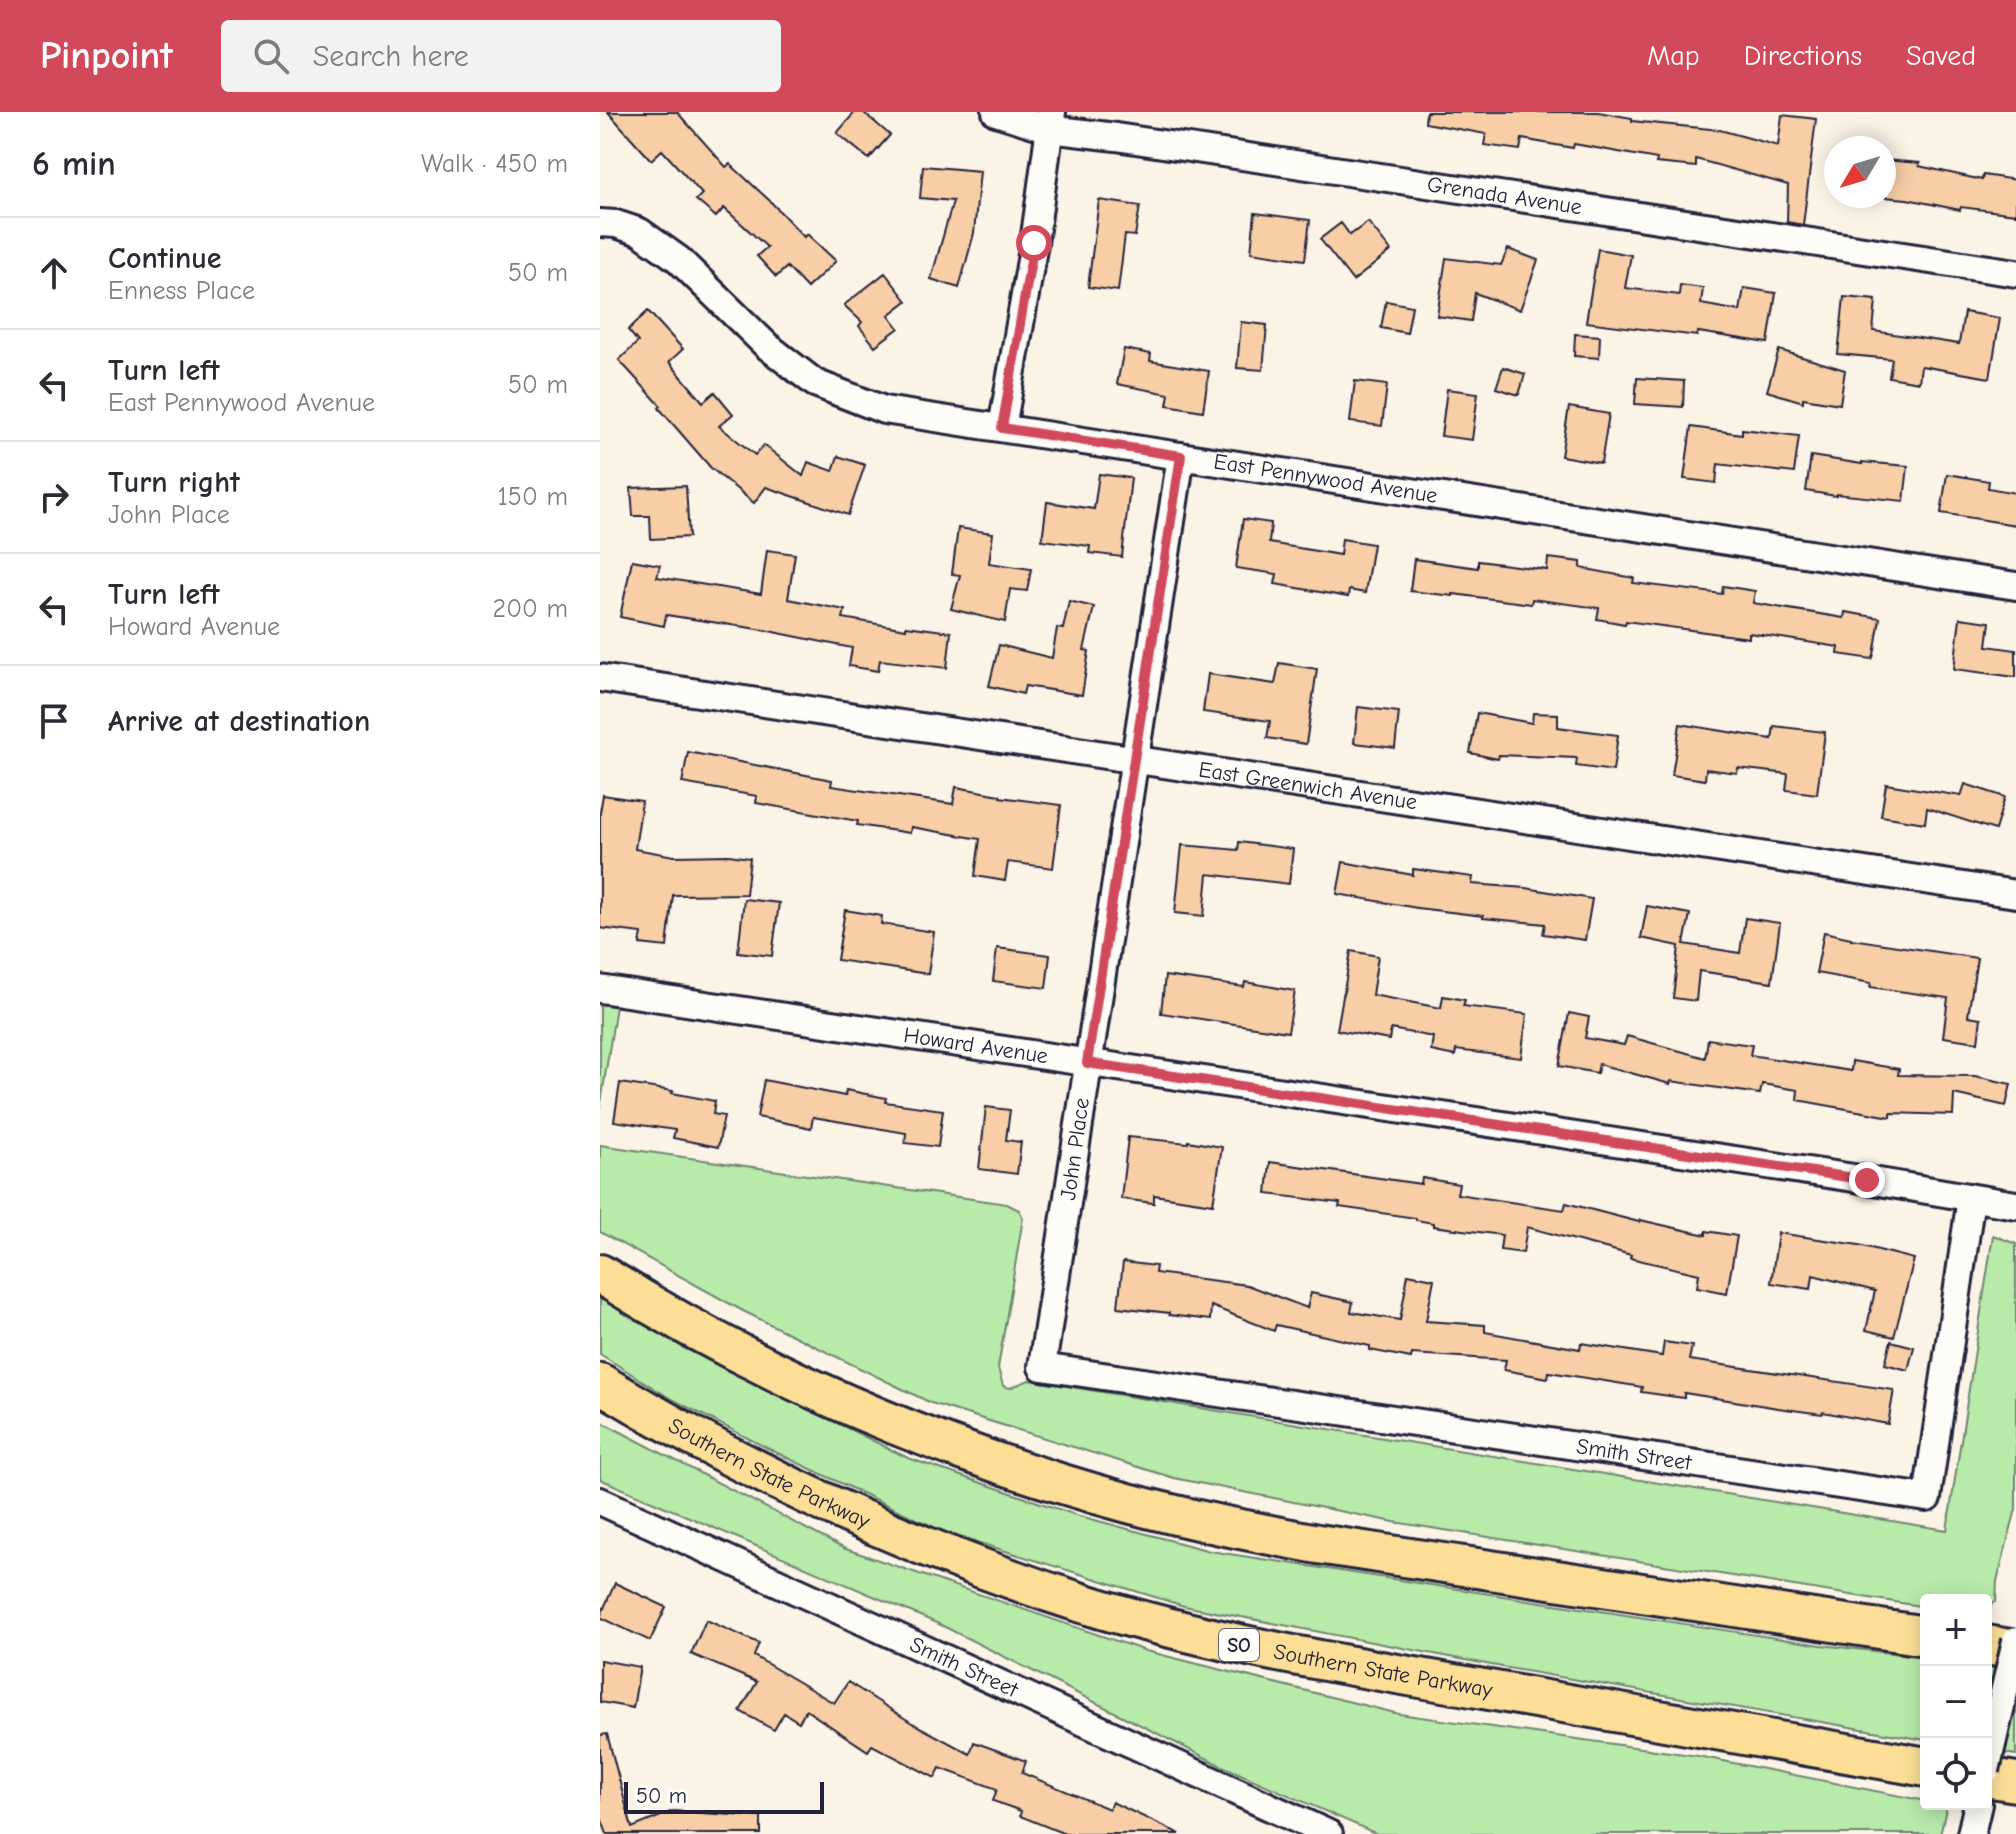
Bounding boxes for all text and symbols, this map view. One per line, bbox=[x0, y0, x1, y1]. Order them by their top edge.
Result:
search box bbox=[221, 20, 781, 92]
text: Pinpoint bbox=[40, 34, 173, 78]
icon: search bbox=[249, 34, 293, 78]
text: Search here bbox=[313, 39, 469, 74]
text: Map bbox=[1647, 40, 1700, 72]
text: Directions bbox=[1744, 40, 1862, 72]
text: Saved bbox=[1906, 40, 1976, 72]
north arrow bbox=[1824, 136, 1896, 208]
text: 6 min bbox=[32, 144, 116, 184]
text: Walk · 450 m bbox=[421, 149, 568, 179]
street label: Grenada Avenue bbox=[1425, 171, 1584, 220]
route start bbox=[1016, 225, 1052, 261]
text: Continue bbox=[108, 241, 222, 276]
icon: ahead bbox=[32, 251, 76, 295]
text: 50 m bbox=[508, 258, 568, 288]
text: Enness Place bbox=[108, 276, 255, 306]
text: Turn left bbox=[108, 353, 220, 388]
icon: left bbox=[32, 363, 76, 407]
text: 50 m bbox=[508, 370, 568, 400]
text: East Pennywood Avenue bbox=[108, 388, 375, 418]
street label: East Pennywood Avenue bbox=[1212, 448, 1439, 509]
text: Turn right bbox=[108, 465, 240, 500]
icon: right bbox=[32, 475, 76, 519]
text: 150 m bbox=[498, 482, 568, 512]
text: John Place bbox=[108, 500, 230, 530]
text: Turn left bbox=[108, 577, 220, 612]
icon: left bbox=[32, 587, 76, 631]
text: 200 m bbox=[493, 594, 568, 624]
text: Howard Avenue bbox=[108, 612, 280, 642]
icon: arrive bbox=[32, 699, 76, 743]
text: Arrive at destination bbox=[108, 704, 370, 739]
street label: East Greenwich Avenue bbox=[1197, 756, 1419, 815]
street label: Howard Avenue bbox=[902, 1022, 1050, 1069]
street label: John Place bbox=[1055, 1096, 1095, 1202]
route end bbox=[1849, 1162, 1885, 1198]
street label: Southern State Parkway bbox=[664, 1412, 874, 1534]
street label: Smith Street bbox=[1575, 1433, 1694, 1476]
map controls bbox=[1920, 1594, 1992, 1810]
button: + bbox=[1920, 1594, 1992, 1666]
road number: SO bbox=[1219, 1629, 1259, 1661]
street label: Smith Street bbox=[906, 1631, 1023, 1703]
street label: Southern State Parkway bbox=[1271, 1639, 1495, 1703]
button: − bbox=[1920, 1666, 1992, 1738]
button: locate bbox=[1920, 1738, 1992, 1810]
scale bar bbox=[624, 1778, 824, 1814]
text: 50 m bbox=[636, 1783, 687, 1809]

